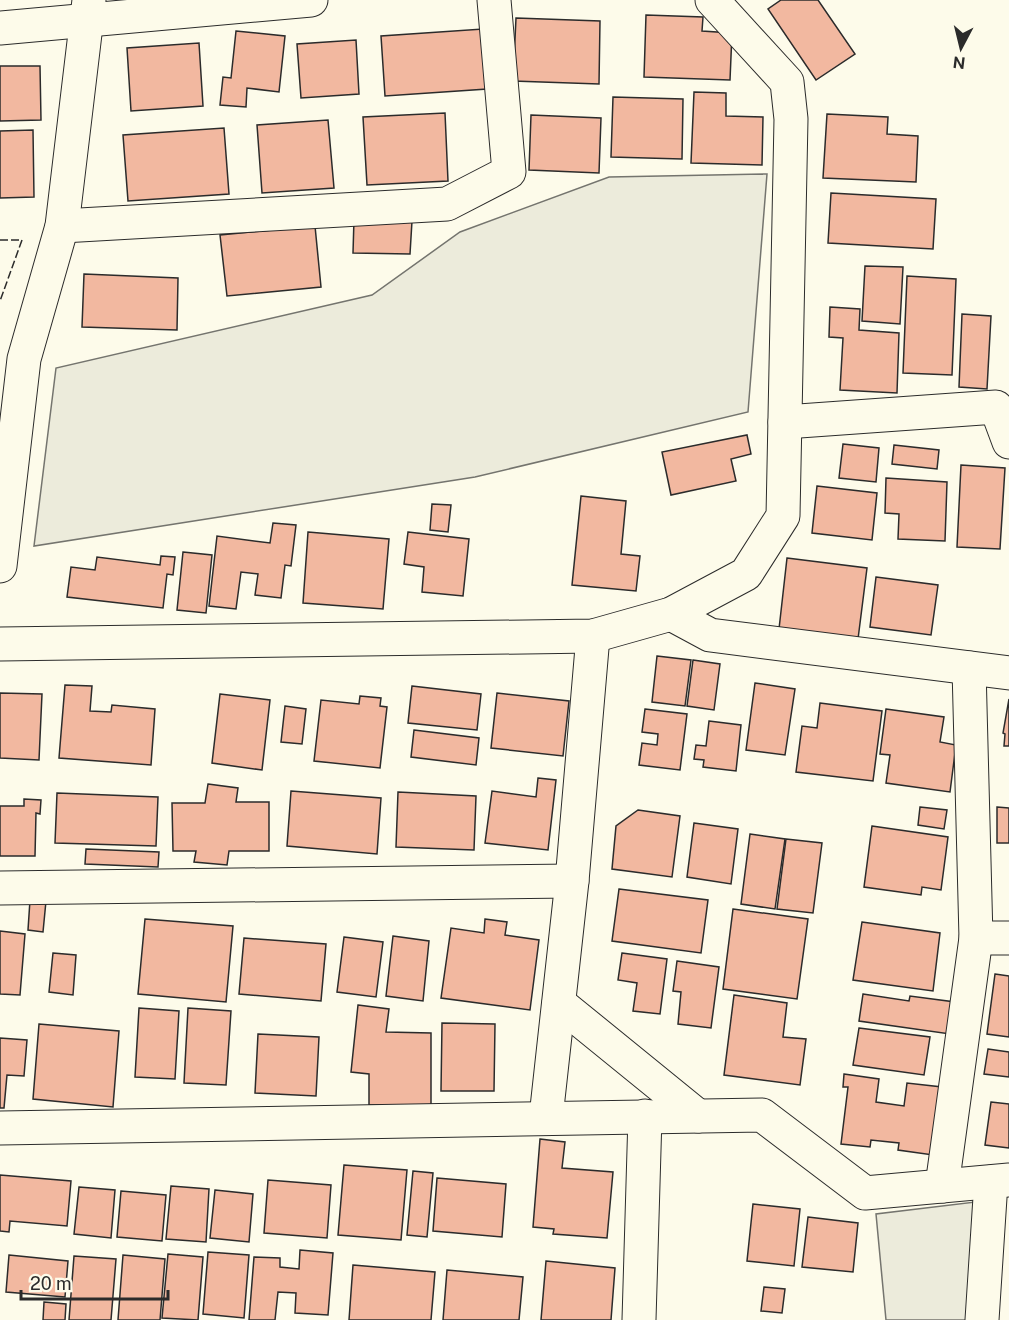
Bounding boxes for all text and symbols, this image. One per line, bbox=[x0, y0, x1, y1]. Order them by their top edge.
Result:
north arrow bbox=[931, 18, 991, 78]
text: N bbox=[952, 52, 967, 73]
scale bar bbox=[21, 1263, 168, 1301]
text: 20 m bbox=[30, 1273, 72, 1294]

